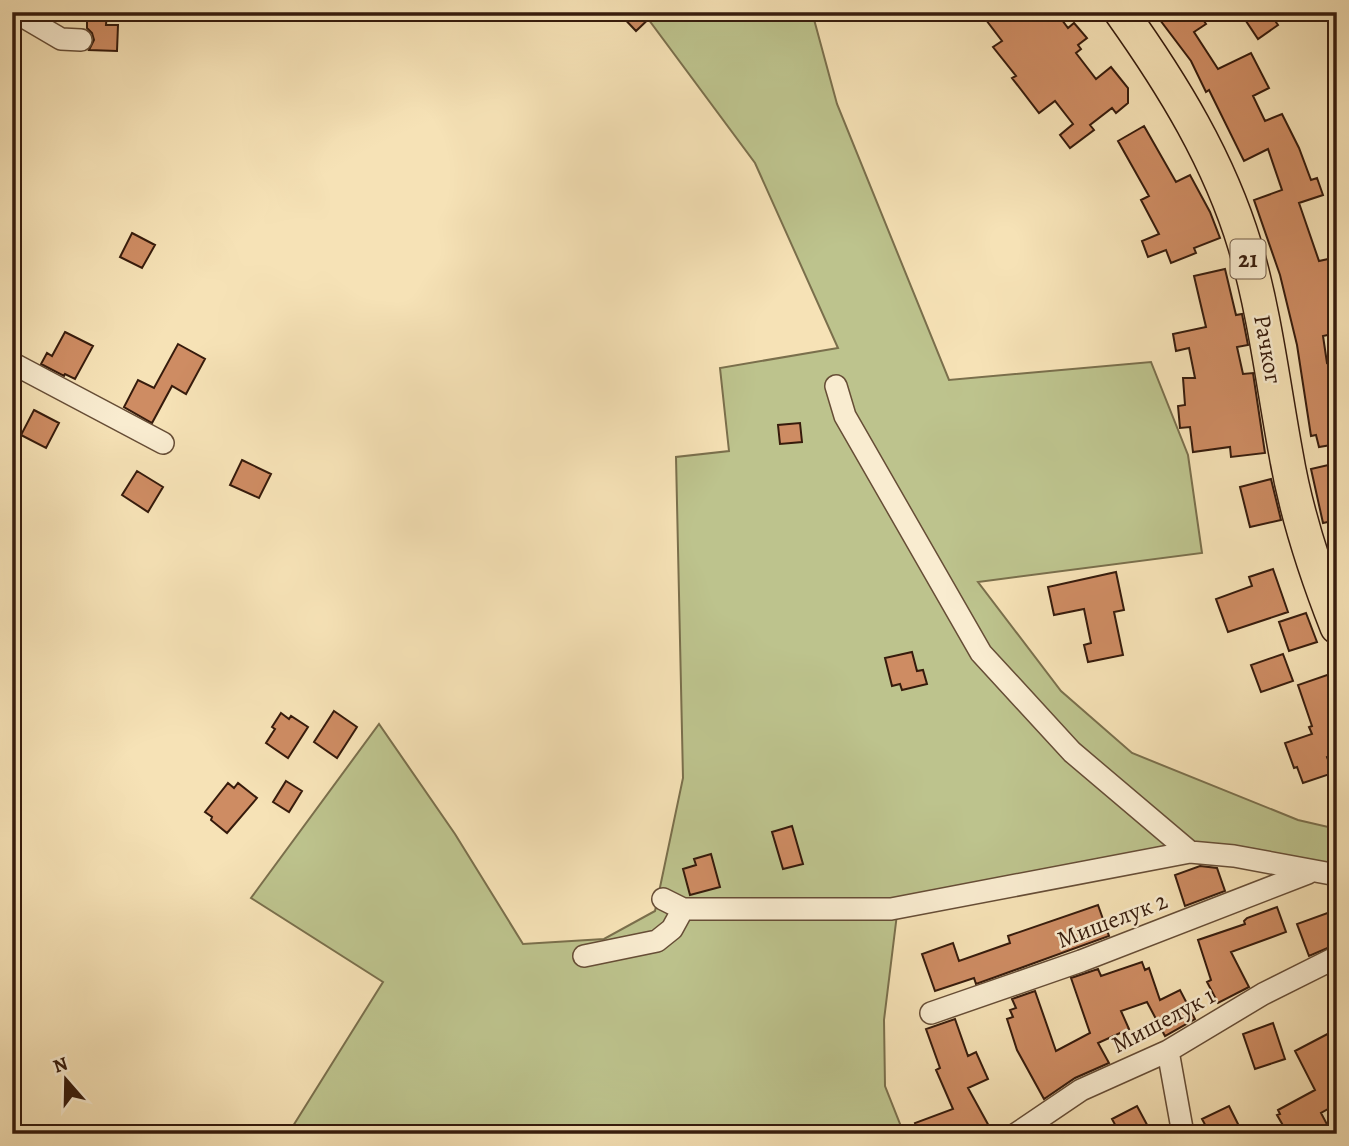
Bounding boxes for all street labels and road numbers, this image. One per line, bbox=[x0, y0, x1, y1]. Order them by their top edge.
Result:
road number: 21 bbox=[1230, 240, 1266, 278]
street label: Рачког bbox=[1246, 312, 1290, 386]
street label: Мишелук 2 bbox=[1052, 884, 1172, 956]
street label: Мишелук 1 bbox=[1106, 979, 1220, 1061]

